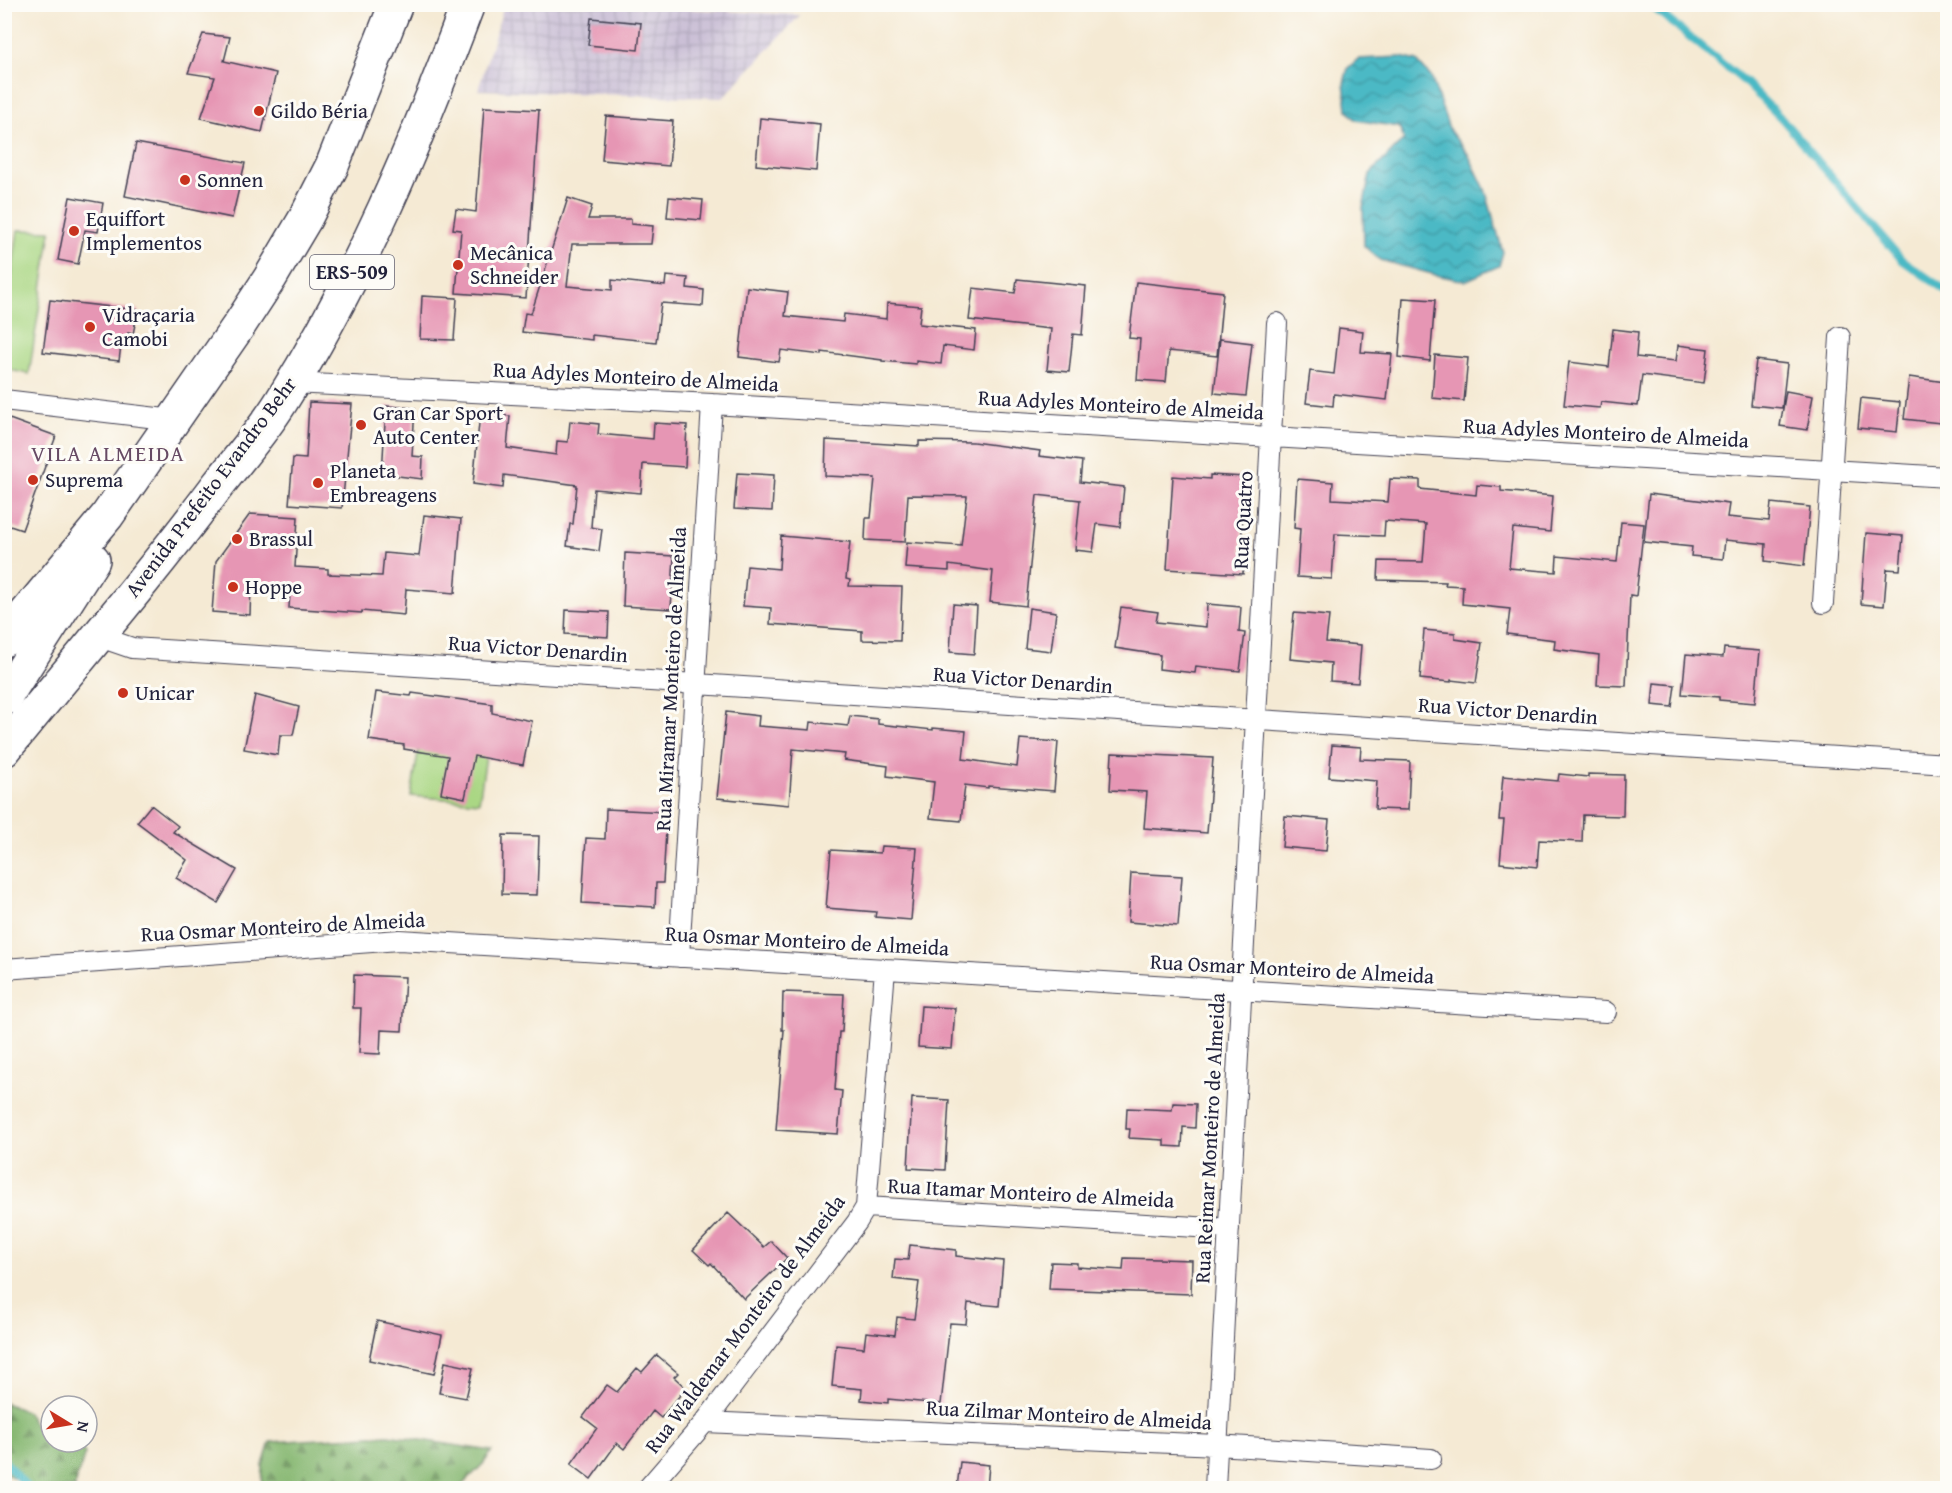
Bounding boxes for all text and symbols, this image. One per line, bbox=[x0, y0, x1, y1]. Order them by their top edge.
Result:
place label: Gildo Béria bbox=[271, 95, 368, 126]
marker: Gildo Béria bbox=[252, 104, 266, 118]
place label: Sonnen bbox=[197, 164, 263, 195]
marker: Sonnen bbox=[178, 173, 192, 187]
place label: Equiffort Implementos bbox=[86, 203, 202, 258]
marker: Equiffort Implementos bbox=[67, 224, 81, 238]
place label: Mecânica Schneider bbox=[470, 237, 559, 292]
road number: ERS-509 bbox=[310, 255, 394, 289]
marker: Mecânica Schneider bbox=[451, 258, 465, 272]
place label: Vidraçaria Camobi bbox=[102, 299, 195, 354]
marker: Vidraçaria Camobi bbox=[83, 320, 97, 334]
street label: Rua Adyles Monteiro de Almeida bbox=[492, 354, 780, 399]
street label: Avenida Prefeito Evandro Behr bbox=[117, 370, 304, 604]
street label: Rua Adyles Monteiro de Almeida bbox=[977, 382, 1265, 427]
place label: Gran Car Sport Auto Center bbox=[373, 397, 504, 452]
street label: Rua Adyles Monteiro de Almeida bbox=[1462, 410, 1750, 455]
marker: Gran Car Sport Auto Center bbox=[354, 418, 368, 432]
district label: VILA ALMEIDA bbox=[31, 437, 185, 469]
place label: Planeta Embreagens bbox=[330, 455, 437, 510]
place label: Suprema bbox=[45, 464, 123, 495]
street label: Rua Quatro bbox=[1224, 470, 1261, 570]
marker: Suprema bbox=[26, 473, 40, 487]
marker: Planeta Embreagens bbox=[311, 476, 325, 490]
place label: Brassul bbox=[249, 523, 313, 554]
street label: Rua Miramar Monteiro de Almeida bbox=[647, 526, 694, 832]
marker: Brassul bbox=[230, 532, 244, 546]
place label: Hoppe bbox=[245, 571, 302, 602]
marker: Hoppe bbox=[226, 580, 240, 594]
street label: Rua Victor Denardin bbox=[447, 627, 629, 670]
street label: Rua Victor Denardin bbox=[932, 658, 1114, 701]
place label: Unicar bbox=[135, 677, 195, 708]
marker: Unicar bbox=[116, 686, 130, 700]
street label: Rua Victor Denardin bbox=[1417, 689, 1599, 732]
street label: Rua Osmar Monteiro de Almeida bbox=[140, 904, 426, 949]
street label: Rua Osmar Monteiro de Almeida bbox=[664, 918, 950, 963]
street label: Rua Osmar Monteiro de Almeida bbox=[1149, 946, 1435, 991]
street label: Rua Reimar Monteiro de Almeida bbox=[1186, 992, 1233, 1284]
street label: Rua Itamar Monteiro de Almeida bbox=[887, 1170, 1175, 1215]
street label: Rua Waldemar Monteiro de Almeida bbox=[637, 1188, 852, 1460]
street label: Rua Zilmar Monteiro de Almeida bbox=[925, 1392, 1213, 1437]
north arrow bbox=[39, 1394, 99, 1454]
text: N bbox=[71, 1419, 97, 1435]

